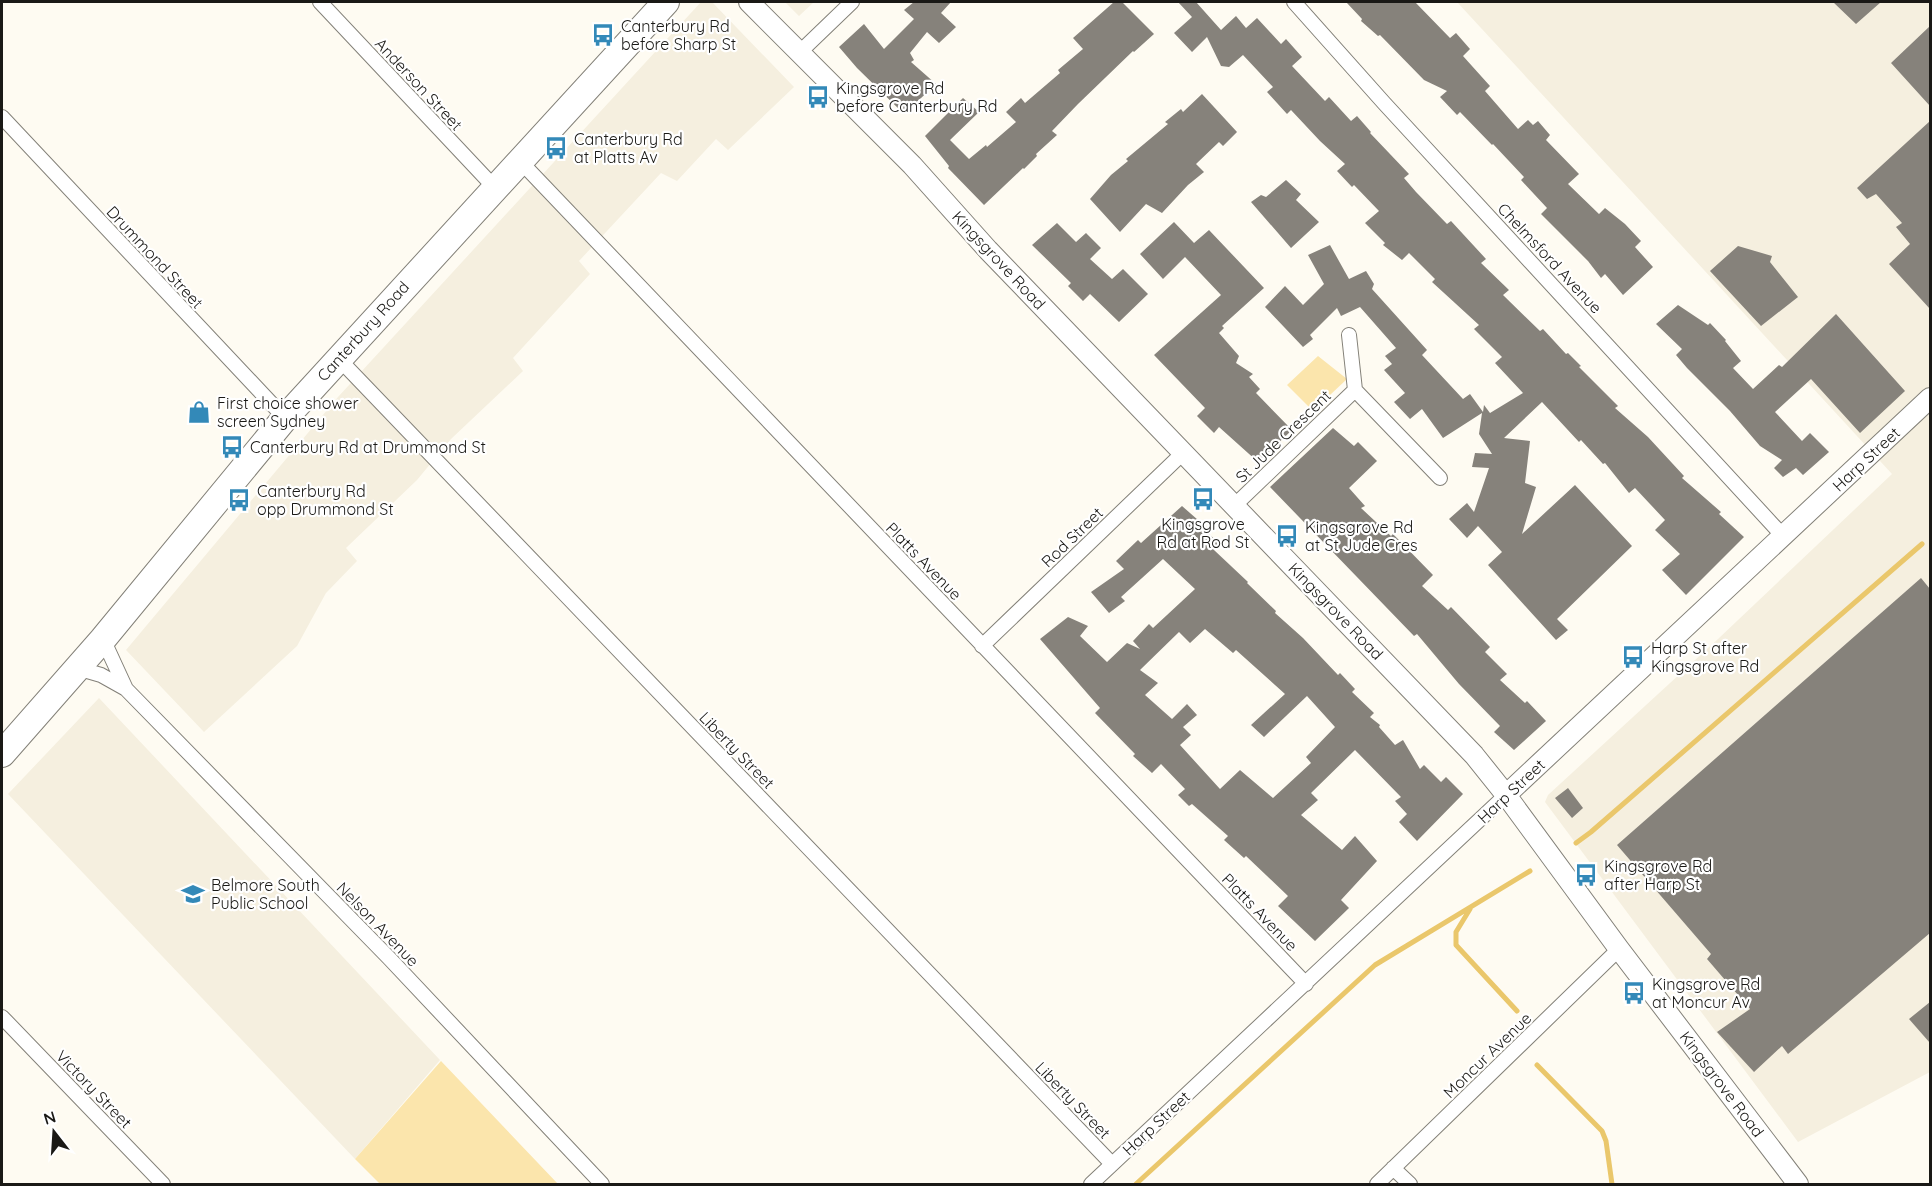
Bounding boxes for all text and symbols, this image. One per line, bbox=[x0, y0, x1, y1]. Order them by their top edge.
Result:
place label: Canterbury Rd before Sharp St bbox=[621, 16, 736, 54]
bus stop icon: Canterbury Rd before Sharp St bbox=[590, 22, 616, 48]
street label: Anderson Street bbox=[371, 34, 467, 134]
place label: Kingsgrove Rd before Canterbury Rd bbox=[836, 78, 997, 116]
bus stop icon: Kingsgrove Rd before Canterbury Rd bbox=[805, 84, 831, 110]
place label: Canterbury Rd at Platts Av bbox=[574, 129, 683, 167]
bus stop icon: Canterbury Rd at Platts Av bbox=[543, 135, 569, 161]
street label: Chelmsford Avenue bbox=[1494, 199, 1606, 317]
street label: Drummond Street bbox=[102, 202, 208, 312]
street label: Kingsgrove Road bbox=[948, 206, 1050, 314]
street label: Canterbury Road bbox=[313, 277, 413, 385]
street label: St Jude Crescent bbox=[1231, 385, 1335, 487]
place label: First choice shower screen Sydney bbox=[217, 393, 359, 431]
shop icon: First choice shower screen Sydney bbox=[186, 399, 212, 425]
street label: Harp Street bbox=[1828, 423, 1904, 495]
bus stop icon: Canterbury Rd at Drummond St bbox=[219, 434, 245, 460]
place label: Canterbury Rd at Drummond St bbox=[250, 437, 486, 457]
place label: Canterbury Rd opp Drummond St bbox=[257, 481, 394, 519]
bus stop icon: Kingsgrove Rd at Rod St bbox=[1190, 486, 1216, 512]
bus stop icon: Canterbury Rd opp Drummond St bbox=[226, 487, 252, 513]
street label: Rod Street bbox=[1037, 503, 1107, 571]
place label: Kingsgrove Rd at Rod St bbox=[1157, 514, 1249, 552]
place label: Kingsgrove Rd at St Jude Cres bbox=[1305, 517, 1417, 555]
street label: Platts Avenue bbox=[882, 518, 966, 604]
bus stop icon: Kingsgrove Rd at St Jude Cres bbox=[1274, 523, 1300, 549]
street label: Kingsgrove Road bbox=[1284, 558, 1388, 664]
place label: Harp St after Kingsgrove Rd bbox=[1651, 638, 1759, 676]
bus stop icon: Harp St after Kingsgrove Rd bbox=[1620, 644, 1646, 670]
street label: Liberty Street bbox=[695, 707, 779, 793]
street label: Harp Street bbox=[1473, 755, 1549, 827]
place label: Kingsgrove Rd after Harp St bbox=[1604, 856, 1712, 894]
bus stop icon: Kingsgrove Rd after Harp St bbox=[1573, 862, 1599, 888]
street label: Platts Avenue bbox=[1218, 869, 1302, 955]
place label: Belmore South Public School bbox=[211, 875, 320, 913]
street label: Nelson Avenue bbox=[333, 878, 423, 970]
school or university icon: Belmore South Public School bbox=[180, 881, 206, 907]
place label: Kingsgrove Rd at Moncur Av bbox=[1652, 974, 1760, 1012]
bus stop icon: Kingsgrove Rd at Moncur Av bbox=[1621, 980, 1647, 1006]
street label: Moncur Avenue bbox=[1439, 1008, 1535, 1102]
street label: Kingsgrove Road bbox=[1676, 1027, 1768, 1141]
street label: Victory Street bbox=[52, 1046, 136, 1132]
street label: Liberty Street bbox=[1031, 1057, 1115, 1143]
street label: Harp Street bbox=[1118, 1087, 1194, 1159]
north arrow bbox=[24, 1102, 84, 1162]
text: N bbox=[41, 1106, 58, 1129]

